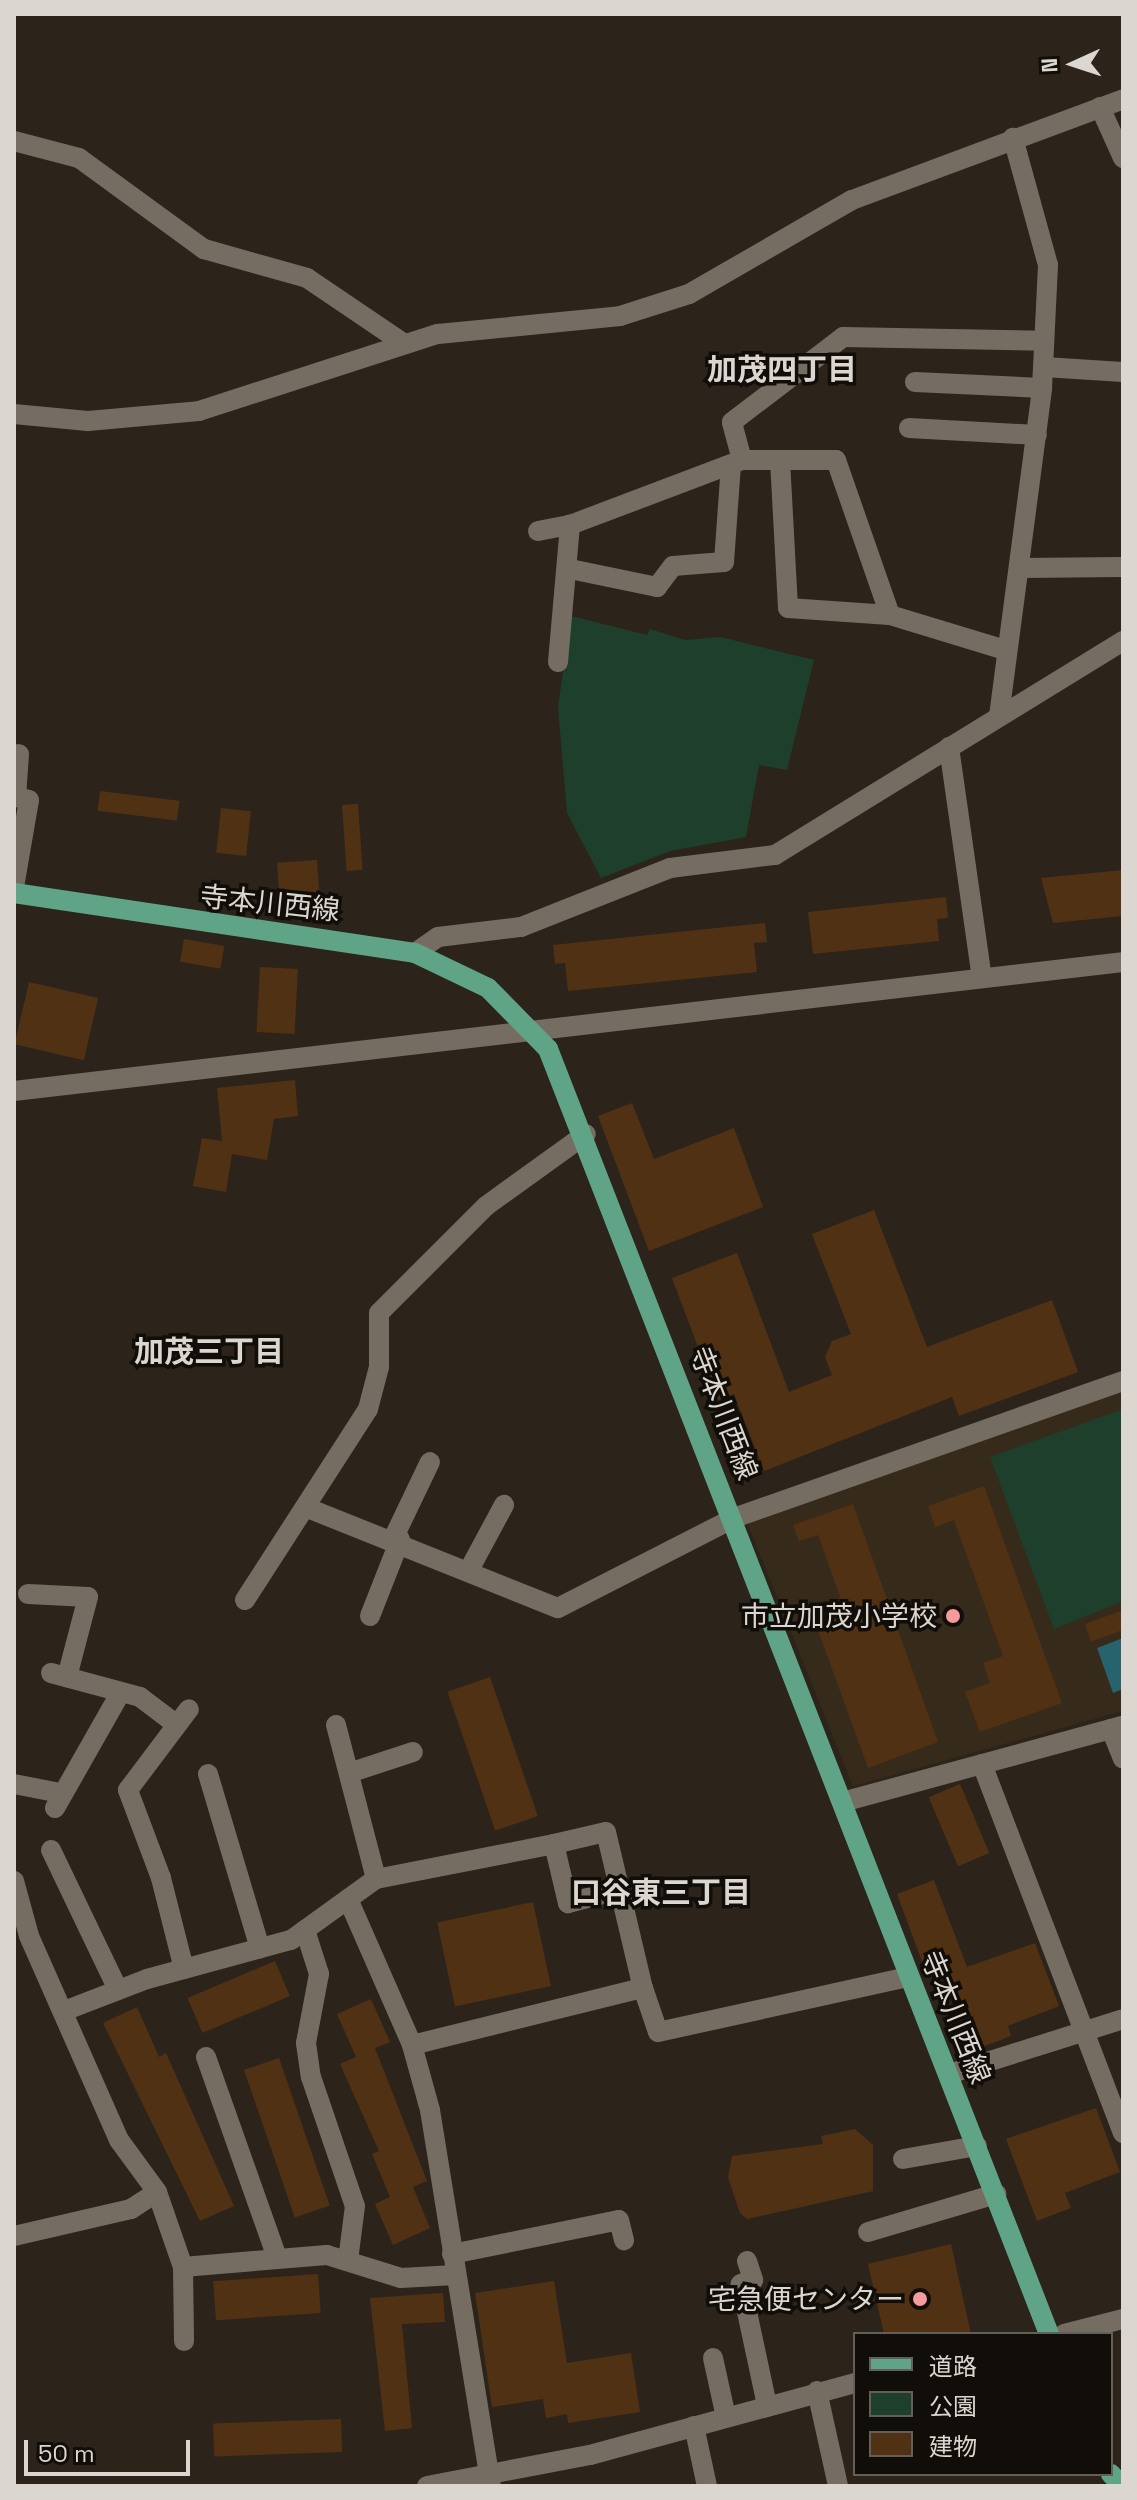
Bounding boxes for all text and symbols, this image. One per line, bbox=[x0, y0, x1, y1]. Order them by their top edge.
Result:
north arrow bbox=[1033, 24, 1113, 104]
text: N bbox=[1035, 57, 1063, 73]
district label: 加茂四丁目 bbox=[707, 352, 857, 388]
street label: 寺本川西線 bbox=[199, 879, 341, 927]
district label: 加茂三丁目 bbox=[134, 1334, 284, 1370]
street label: 寺本川西線 bbox=[683, 1342, 765, 1484]
place label: 市立加茂小学校 bbox=[741, 1599, 937, 1633]
marker: 市立加茂小学校 bbox=[944, 1607, 962, 1625]
district label: 口谷東三丁目 bbox=[571, 1875, 751, 1911]
street label: 寺本川西線 bbox=[914, 1946, 998, 2088]
place label: 宅急便センター bbox=[708, 2282, 904, 2316]
marker: 宅急便センター bbox=[911, 2290, 929, 2308]
legend bbox=[853, 2332, 1113, 2476]
text: 道路 bbox=[929, 2351, 977, 2382]
text: 公園 bbox=[929, 2391, 977, 2422]
scale bar bbox=[28, 2424, 194, 2474]
text: 建物 bbox=[929, 2431, 977, 2462]
text: 50 m bbox=[38, 2438, 95, 2469]

